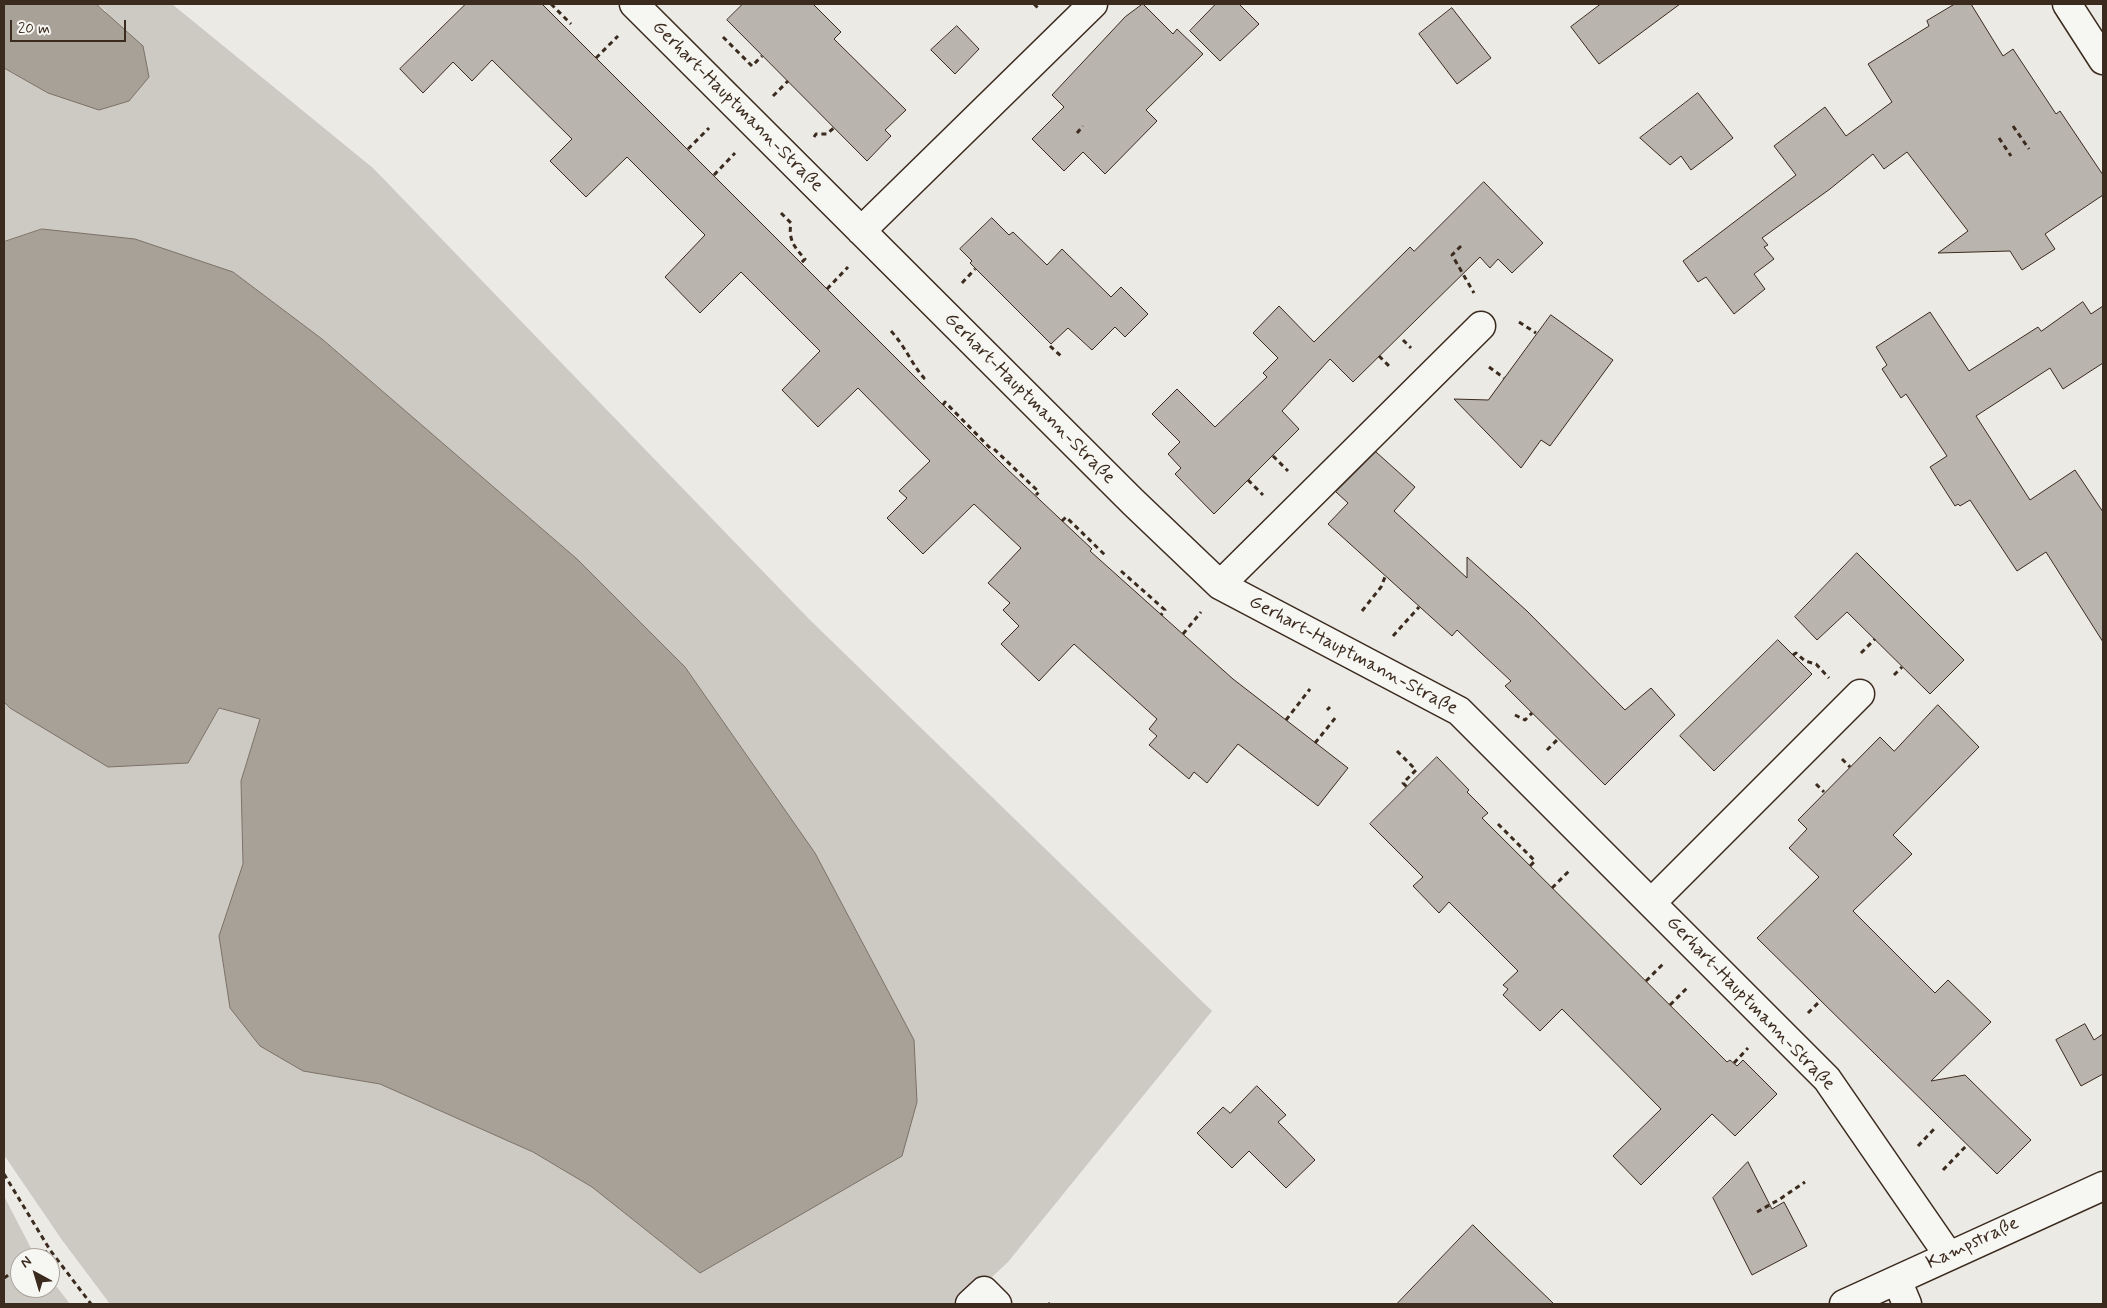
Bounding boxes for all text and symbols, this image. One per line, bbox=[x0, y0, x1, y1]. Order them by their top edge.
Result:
scale bar bbox=[12, 10, 129, 42]
street label: Gerhart-Hauptmann-Straße bbox=[646, 16, 828, 198]
text: 20 m bbox=[18, 19, 50, 39]
street label: Gerhart-Hauptmann-Straße bbox=[938, 308, 1120, 490]
street label: Gerhart-Hauptmann-Straße bbox=[1245, 591, 1461, 721]
street label: Gerhart-Hauptmann-Straße bbox=[1661, 912, 1839, 1096]
street label: Kampstraße bbox=[1923, 1213, 2023, 1275]
north arrow bbox=[10, 1248, 60, 1298]
text: N bbox=[17, 1252, 35, 1272]

